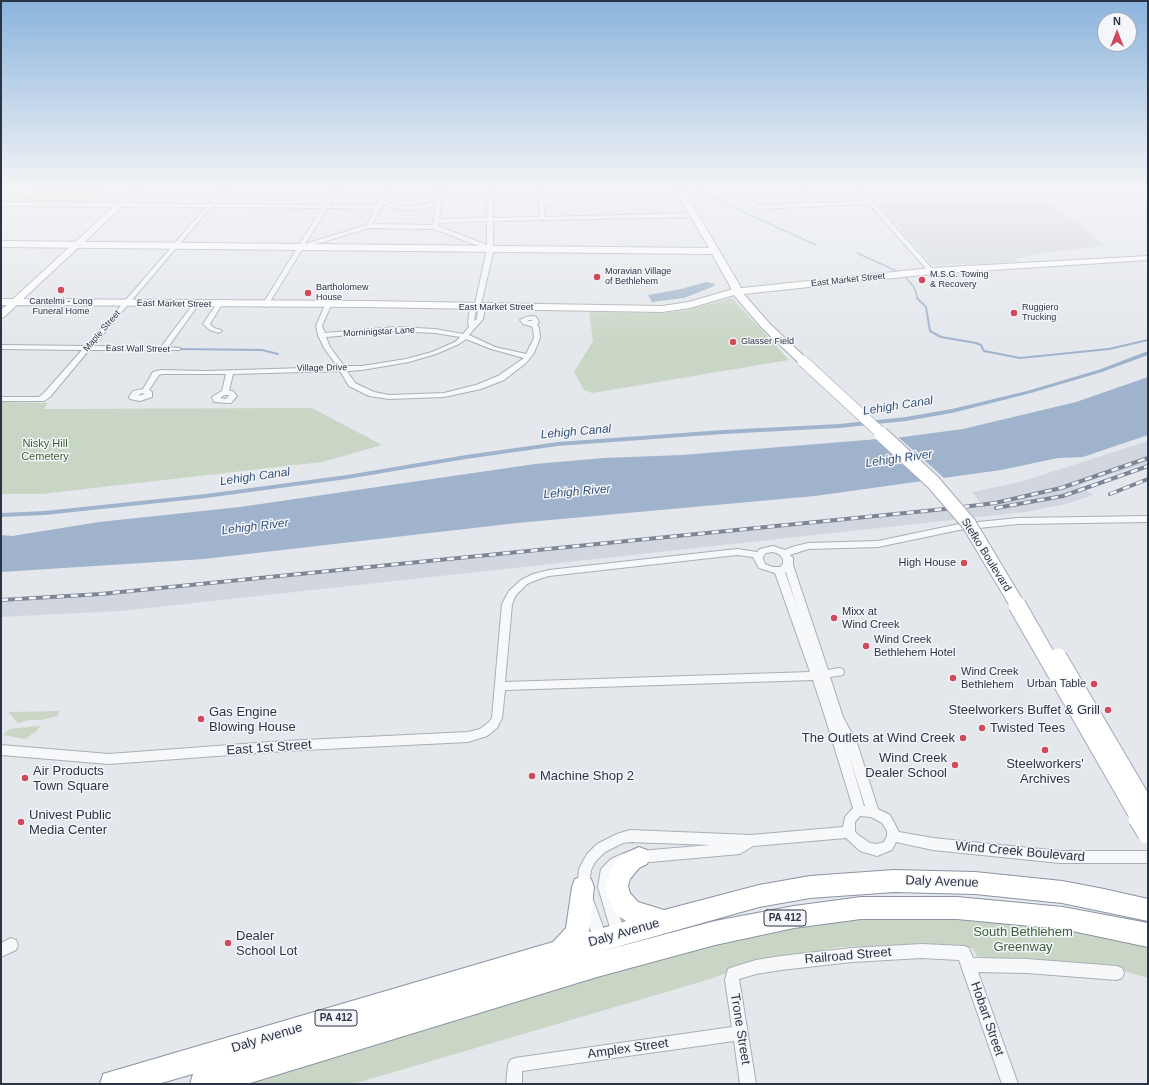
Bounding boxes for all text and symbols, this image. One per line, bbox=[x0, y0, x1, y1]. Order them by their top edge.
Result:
north arrow bbox=[1097, 12, 1137, 52]
text: N bbox=[1113, 15, 1121, 27]
place label: Moravian Village of Bethlehem bbox=[605, 267, 671, 288]
place label: M.S.G. Towing & Recovery bbox=[930, 270, 989, 291]
street label: East Market Street bbox=[810, 271, 886, 289]
marker: Moravian Village of Bethlehem bbox=[592, 272, 602, 282]
marker: M.S.G. Towing & Recovery bbox=[917, 275, 927, 285]
place label: Bartholomew House bbox=[316, 283, 369, 304]
marker: Cantelmi - Long Funeral Home bbox=[56, 285, 66, 295]
marker: Bartholomew House bbox=[303, 288, 313, 298]
place label: Cantelmi - Long Funeral Home bbox=[29, 297, 93, 318]
street label: East Market Street bbox=[137, 298, 211, 310]
street label: East Market Street bbox=[459, 303, 533, 313]
place label: Ruggiero Trucking bbox=[1022, 303, 1059, 324]
street label: Maple Street bbox=[81, 308, 123, 354]
marker: Ruggiero Trucking bbox=[1009, 308, 1019, 318]
street label: Morninigstar Lane bbox=[343, 325, 415, 339]
marker: Glasser Field bbox=[728, 337, 738, 347]
place label: Glasser Field bbox=[741, 337, 794, 347]
street label: East Wall Street bbox=[106, 343, 170, 355]
street label: Village Drive bbox=[297, 362, 347, 374]
water label: Lehigh Canal bbox=[862, 393, 934, 419]
water label: Lehigh Canal bbox=[540, 422, 612, 442]
park label: Nisky Hill Cemetery bbox=[21, 437, 69, 463]
water label: Lehigh River bbox=[865, 447, 933, 471]
water label: Lehigh Canal bbox=[219, 465, 291, 489]
water label: Lehigh River bbox=[543, 482, 611, 502]
water label: Lehigh River bbox=[221, 516, 289, 538]
street label: Stefko Boulevard bbox=[958, 516, 1014, 594]
place label: High House bbox=[899, 556, 956, 570]
marker: High House bbox=[959, 558, 969, 568]
place label: Mixx at Wind Creek bbox=[842, 605, 899, 631]
marker: Mixx at Wind Creek bbox=[829, 613, 839, 623]
place label: Wind Creek Bethlehem Hotel bbox=[874, 633, 955, 659]
marker: Wind Creek Bethlehem Hotel bbox=[861, 641, 871, 651]
place label: Wind Creek Bethlehem bbox=[961, 665, 1018, 691]
marker: Wind Creek Bethlehem bbox=[948, 673, 958, 683]
place label: Urban Table bbox=[1027, 677, 1086, 691]
marker: Urban Table bbox=[1089, 679, 1099, 689]
place label: Steelworkers Buffet & Grill bbox=[949, 702, 1100, 718]
place label: Gas Engine Blowing House bbox=[209, 704, 296, 735]
marker: Steelworkers Buffet & Grill bbox=[1103, 705, 1113, 715]
marker: Gas Engine Blowing House bbox=[196, 714, 206, 724]
place label: Twisted Tees bbox=[990, 720, 1065, 736]
marker: Twisted Tees bbox=[977, 723, 987, 733]
place label: The Outlets at Wind Creek bbox=[802, 730, 955, 746]
marker: The Outlets at Wind Creek bbox=[958, 733, 968, 743]
street label: East 1st Street bbox=[226, 737, 312, 759]
marker: Steelworkers' Archives bbox=[1040, 745, 1050, 755]
place label: Wind Creek Dealer School bbox=[865, 750, 947, 781]
place label: Steelworkers' Archives bbox=[1006, 756, 1084, 787]
marker: Wind Creek Dealer School bbox=[950, 760, 960, 770]
place label: Air Products Town Square bbox=[33, 763, 109, 794]
place label: Machine Shop 2 bbox=[540, 768, 634, 784]
marker: Machine Shop 2 bbox=[527, 771, 537, 781]
marker: Air Products Town Square bbox=[20, 773, 30, 783]
place label: Univest Public Media Center bbox=[29, 807, 111, 838]
marker: Univest Public Media Center bbox=[16, 817, 26, 827]
street label: Wind Creek Boulevard bbox=[955, 839, 1085, 865]
street label: Daly Avenue bbox=[905, 873, 979, 891]
road number: PA 412 bbox=[764, 910, 806, 926]
street label: Daly Avenue bbox=[587, 915, 661, 951]
park label: South Bethlehem Greenway bbox=[973, 924, 1073, 955]
place label: Dealer School Lot bbox=[236, 928, 297, 959]
marker: Dealer School Lot bbox=[223, 938, 233, 948]
street label: Railroad Street bbox=[804, 944, 892, 968]
street label: Hobart Street bbox=[967, 980, 1007, 1058]
street label: Trone Street bbox=[727, 992, 753, 1066]
road number: PA 412 bbox=[315, 1010, 357, 1026]
street label: Daly Avenue bbox=[230, 1020, 304, 1056]
street label: Amplex Street bbox=[586, 1036, 670, 1062]

